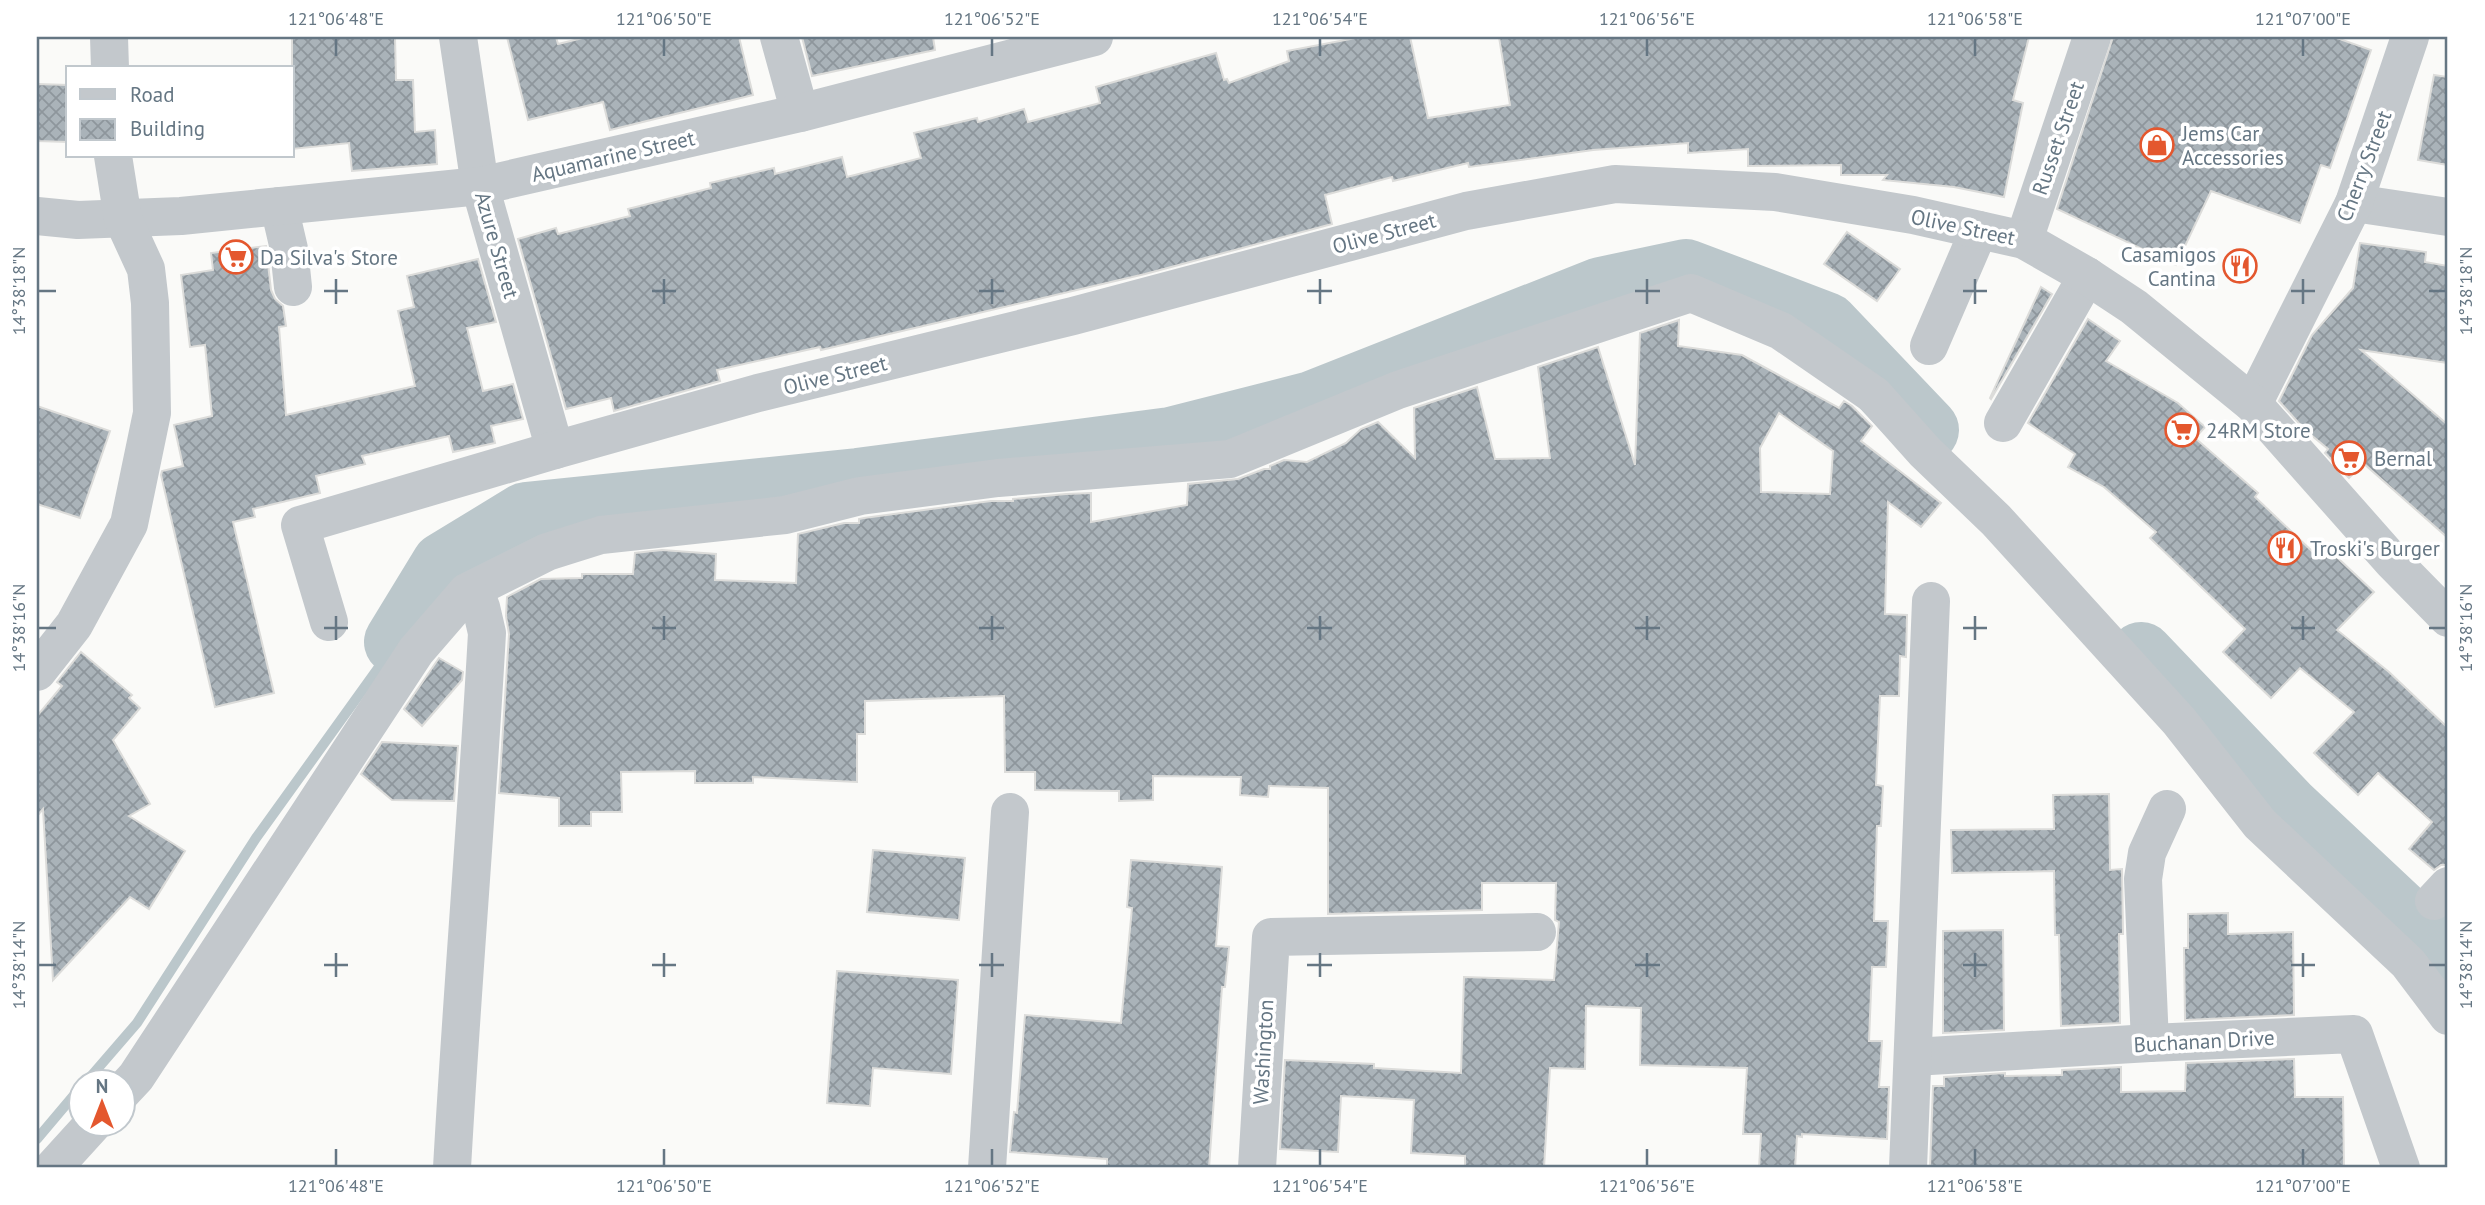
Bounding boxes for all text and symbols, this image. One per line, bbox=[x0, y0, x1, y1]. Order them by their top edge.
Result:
text: 121°06'48"E bbox=[288, 7, 384, 30]
text: 121°06'50"E bbox=[616, 7, 712, 30]
text: 121°06'52"E bbox=[944, 7, 1040, 30]
text: 121°06'54"E bbox=[1272, 7, 1368, 30]
text: 121°06'56"E bbox=[1599, 7, 1695, 30]
text: 121°06'58"E bbox=[1927, 7, 2023, 30]
text: 121°07'00"E bbox=[2255, 7, 2351, 30]
legend bbox=[66, 66, 294, 158]
street label: Russet Street bbox=[2026, 78, 2090, 198]
text: Road bbox=[130, 81, 174, 108]
street label: Cherry Street bbox=[2330, 107, 2398, 225]
text: Building bbox=[130, 115, 205, 142]
place label: Jems Car Accessories bbox=[2181, 120, 2284, 171]
street label: Aquamarine Street bbox=[529, 124, 697, 188]
shop icon: Jems Car Accessories bbox=[2138, 126, 2176, 164]
street label: Azure Street bbox=[469, 189, 525, 301]
street label: Olive Street bbox=[1908, 203, 2018, 251]
street label: Olive Street bbox=[1329, 206, 1439, 260]
supermarket icon: Da Silva's Store bbox=[217, 238, 255, 276]
place label: Casamigos Cantina bbox=[2121, 241, 2216, 292]
place label: Da Silva's Store bbox=[260, 244, 398, 271]
text: 14°38'18"N bbox=[7, 247, 30, 335]
restaurant icon: Casamigos Cantina bbox=[2221, 247, 2259, 285]
text: 14°38'18"N bbox=[2454, 247, 2477, 335]
street label: Olive Street bbox=[780, 349, 890, 401]
supermarket icon: 24RM Store bbox=[2163, 411, 2201, 449]
place label: 24RM Store bbox=[2206, 417, 2311, 444]
supermarket icon: Bernal bbox=[2330, 439, 2368, 477]
place label: Bernal bbox=[2374, 445, 2432, 472]
restaurant icon: Troski's Burger bbox=[2266, 529, 2304, 567]
place label: Troski's Burger bbox=[2310, 535, 2440, 562]
text: 14°38'16"N bbox=[7, 584, 30, 672]
text: 14°38'16"N bbox=[2454, 584, 2477, 672]
text: 14°38'14"N bbox=[7, 921, 30, 1009]
text: 14°38'14"N bbox=[2454, 921, 2477, 1009]
street label: Washington bbox=[1247, 999, 1279, 1105]
street label: Buchanan Drive bbox=[2133, 1024, 2275, 1058]
north arrow bbox=[66, 1068, 136, 1138]
text: N bbox=[96, 1074, 108, 1098]
text: 121°06'48"E bbox=[288, 1174, 384, 1197]
text: 121°06'50"E bbox=[616, 1174, 712, 1197]
text: 121°06'52"E bbox=[944, 1174, 1040, 1197]
text: 121°06'54"E bbox=[1272, 1174, 1368, 1197]
text: 121°06'56"E bbox=[1599, 1174, 1695, 1197]
text: 121°06'58"E bbox=[1927, 1174, 2023, 1197]
text: 121°07'00"E bbox=[2255, 1174, 2351, 1197]

